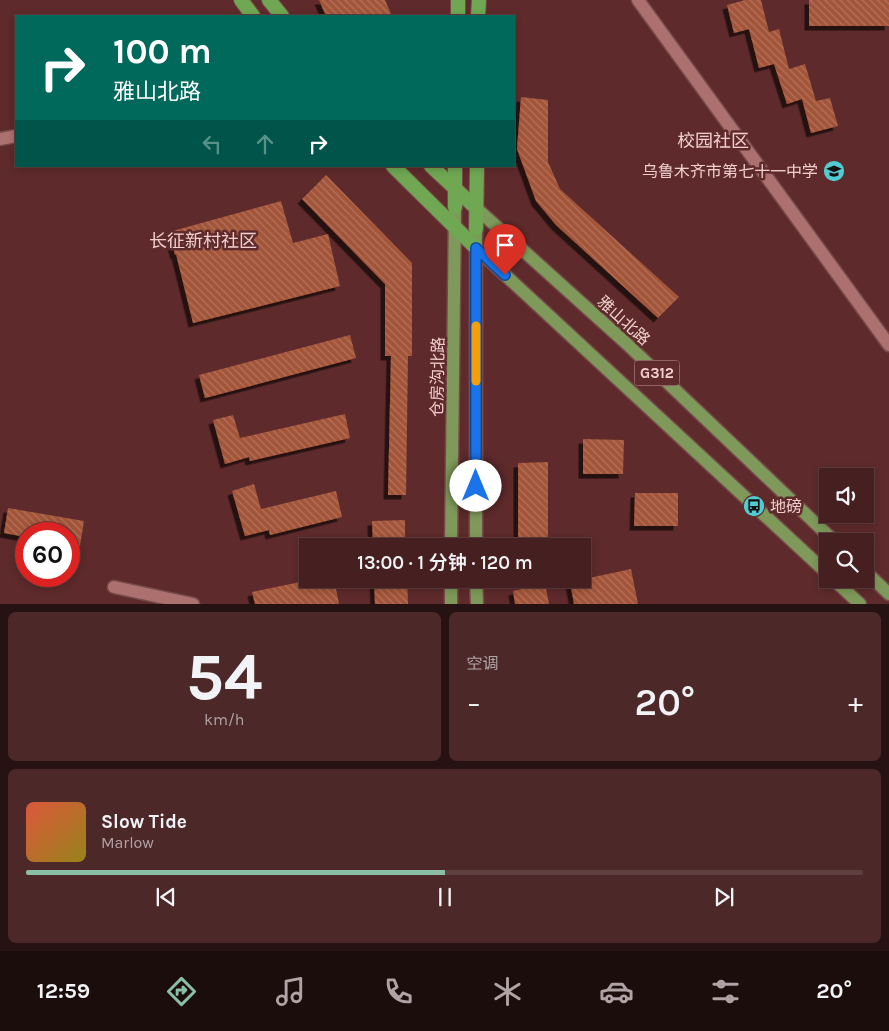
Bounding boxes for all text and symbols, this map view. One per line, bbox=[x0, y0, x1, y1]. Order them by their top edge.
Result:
text: 100 m bbox=[113, 31, 212, 72]
icon: right bbox=[30, 35, 95, 100]
text: 雅山北路 bbox=[113, 79, 201, 105]
icon: left bbox=[198, 130, 226, 158]
icon: ahead bbox=[251, 130, 279, 158]
icon: right bbox=[304, 130, 332, 158]
district label: 校园社区 bbox=[677, 130, 749, 152]
school or university icon: 乌鲁木齐市第七十一中学 bbox=[822, 159, 846, 183]
place label: 乌鲁木齐市第七十一中学 bbox=[642, 162, 818, 181]
pin bbox=[484, 224, 526, 275]
district label: 长征新村社区 bbox=[149, 230, 257, 252]
icon: arrive bbox=[491, 231, 519, 259]
street label: 雅山北路 bbox=[594, 292, 654, 349]
street label: 仓房沟北路 bbox=[427, 337, 448, 417]
road number: G312 bbox=[634, 360, 680, 386]
position arrow bbox=[449, 459, 501, 511]
map controls bbox=[819, 468, 874, 588]
button: sound bbox=[819, 468, 874, 523]
bus stop icon: 地磅 bbox=[742, 494, 766, 518]
place label: 地磅 bbox=[770, 497, 802, 516]
speed limit sign: 60 bbox=[15, 522, 80, 587]
button: search bbox=[819, 533, 874, 588]
text: 13:00 · 1 分钟 · 120 m bbox=[357, 552, 533, 574]
text: 54 bbox=[186, 639, 263, 715]
text: 空调 bbox=[467, 654, 499, 673]
text: 20° bbox=[634, 680, 695, 725]
text: − bbox=[467, 686, 481, 719]
text: + bbox=[848, 686, 863, 719]
text: km/h bbox=[204, 710, 245, 729]
text: Slow Tide bbox=[101, 811, 187, 833]
text: Marlow bbox=[101, 833, 154, 852]
icon: previous bbox=[152, 883, 180, 911]
icon: pause bbox=[431, 883, 459, 911]
icon: next bbox=[710, 883, 738, 911]
icon: directions bbox=[164, 974, 199, 1009]
icon: music bbox=[273, 974, 308, 1009]
icon: phone bbox=[381, 974, 416, 1009]
icon: climate bbox=[490, 974, 525, 1009]
icon: car bbox=[599, 974, 634, 1009]
icon: filters bbox=[708, 974, 743, 1009]
text: 12:59 bbox=[37, 978, 90, 1004]
text: 20° bbox=[816, 978, 852, 1004]

